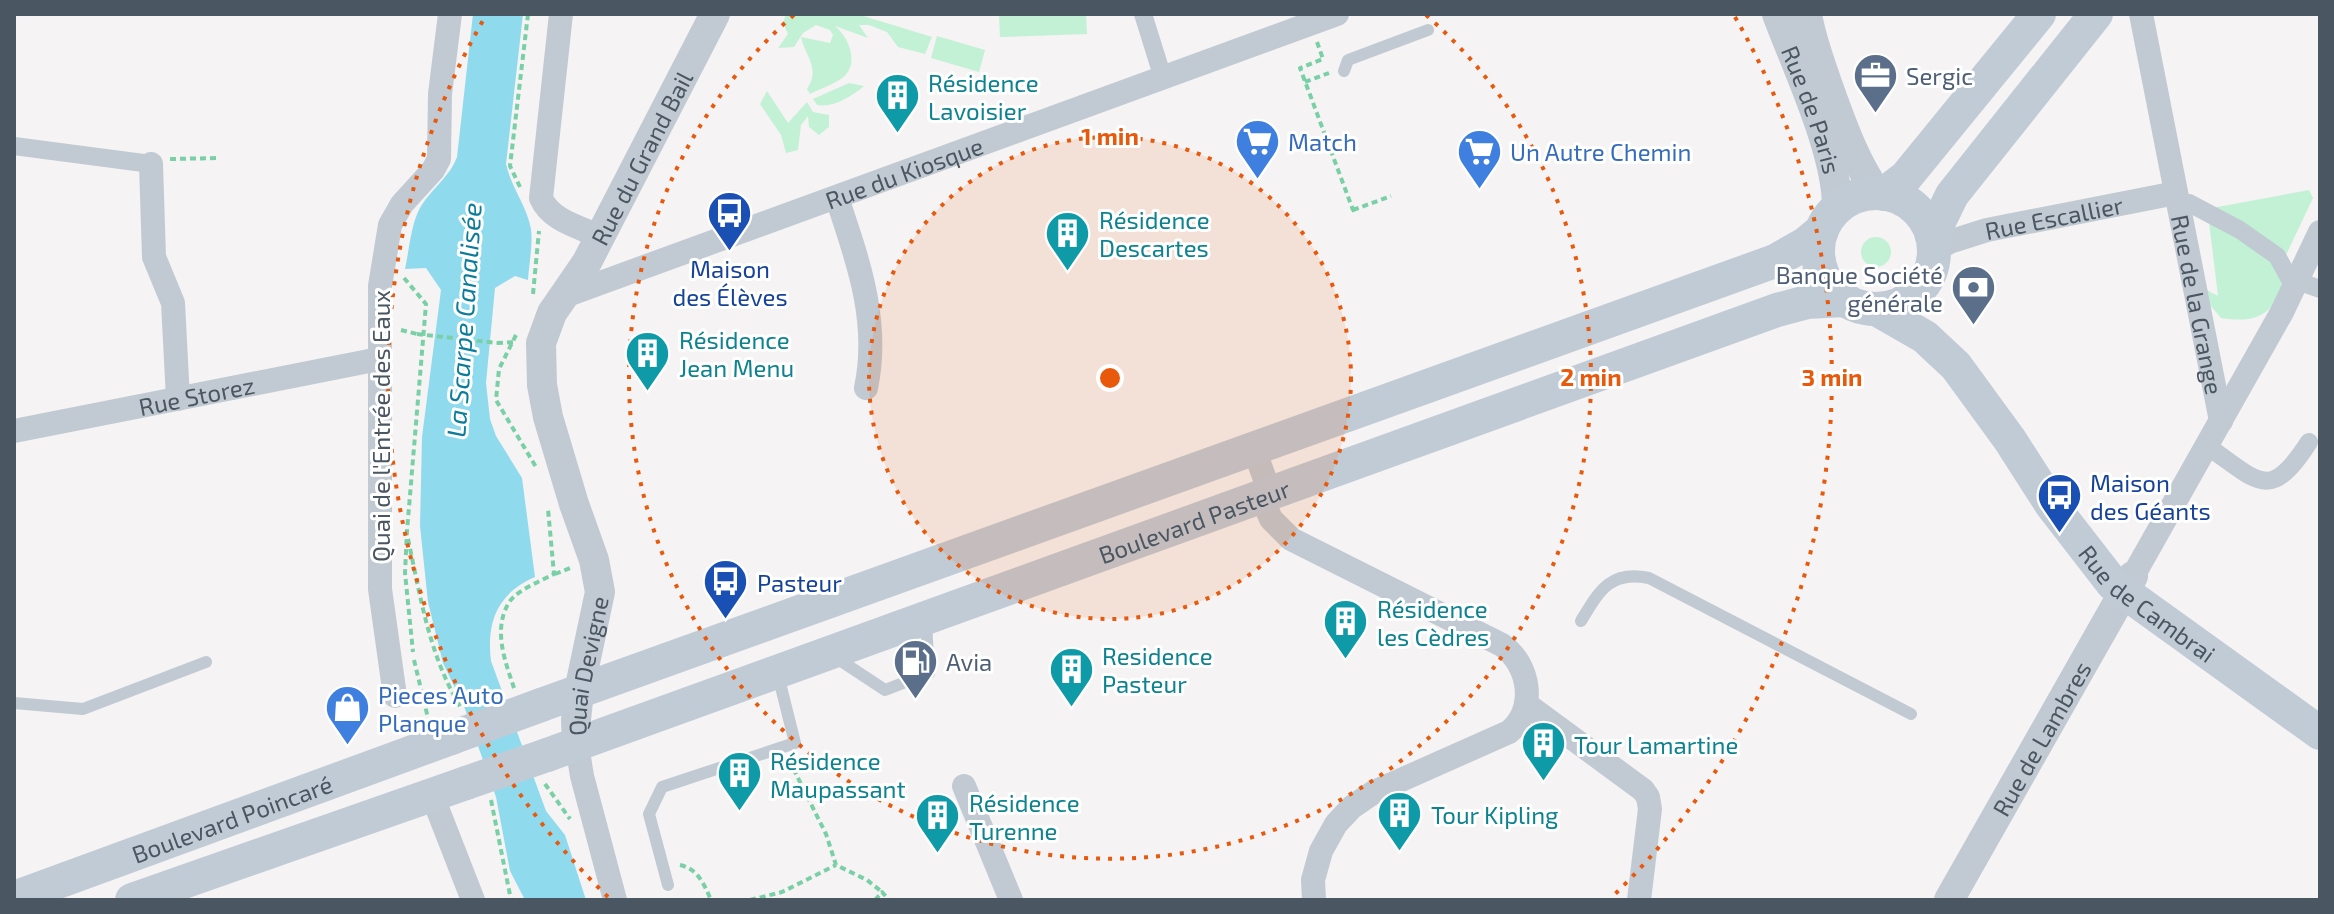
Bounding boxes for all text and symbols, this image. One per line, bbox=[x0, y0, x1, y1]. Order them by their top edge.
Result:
street label: Rue de Paris bbox=[1776, 41, 1847, 176]
office icon: Sergic bbox=[1851, 51, 1899, 114]
place label: Sergic bbox=[1906, 61, 1973, 90]
street label: Rue du Grand Bail bbox=[584, 66, 698, 249]
place label: Résidence Lavoisier bbox=[928, 68, 1039, 125]
building icon: Résidence Lavoisier bbox=[873, 72, 921, 135]
supermarket icon: Match bbox=[1233, 117, 1281, 180]
text: 1 min bbox=[1081, 121, 1139, 150]
place label: Match bbox=[1288, 127, 1357, 156]
supermarket icon: Un Autre Chemin bbox=[1455, 127, 1503, 190]
street label: Rue du Kiosque bbox=[821, 130, 987, 214]
place label: Un Autre Chemin bbox=[1510, 137, 1691, 166]
street label: Rue Escallier bbox=[1982, 189, 2126, 245]
bus stop icon: Maison des Élèves bbox=[706, 190, 754, 253]
water label: La Scarpe Canalisée bbox=[439, 202, 487, 438]
place label: Résidence Descartes bbox=[1099, 205, 1210, 262]
building icon: Résidence Descartes bbox=[1044, 209, 1092, 272]
street label: Rue de la Grange bbox=[2166, 212, 2230, 397]
place label: Maison des Élèves bbox=[672, 254, 788, 311]
place label: Banque Société générale bbox=[1776, 260, 1943, 317]
bank icon: Banque Société générale bbox=[1950, 264, 1998, 327]
street label: Quai de l'Entrée des Eaux bbox=[366, 290, 395, 562]
place label: Résidence Jean Menu bbox=[679, 325, 794, 382]
building icon: Résidence Jean Menu bbox=[624, 329, 672, 392]
text: 2 min bbox=[1560, 362, 1622, 391]
text: 3 min bbox=[1802, 362, 1862, 391]
centre of rings bbox=[1096, 364, 1124, 392]
street label: Rue Storez bbox=[136, 369, 257, 421]
place label: Maison des Géants bbox=[2090, 468, 2211, 525]
bus stop icon: Maison des Géants bbox=[2035, 472, 2083, 535]
street label: Boulevard Pasteur bbox=[1094, 473, 1294, 569]
street label: Rue de Cambrai bbox=[2073, 539, 2221, 668]
bus stop icon: Pasteur bbox=[702, 558, 750, 621]
place label: Pasteur bbox=[757, 568, 842, 597]
street label: Quai Devigne bbox=[562, 593, 613, 737]
place label: Résidence les Cèdres bbox=[1377, 594, 1489, 651]
building icon: Résidence les Cèdres bbox=[1322, 598, 1370, 661]
fuel station icon: Avia bbox=[891, 637, 939, 700]
place label: Residence Pasteur bbox=[1102, 641, 1213, 698]
building icon: Residence Pasteur bbox=[1047, 645, 1095, 708]
place label: Avia bbox=[946, 647, 992, 676]
street label: Rue de Lambres bbox=[1985, 656, 2096, 821]
place label: Pieces Auto Planque bbox=[378, 680, 504, 737]
shop icon: Pieces Auto Planque bbox=[323, 684, 371, 747]
building icon: Tour Lamartine bbox=[1519, 720, 1567, 783]
place label: Tour Lamartine bbox=[1574, 730, 1738, 759]
place label: Résidence Maupassant bbox=[770, 746, 906, 803]
building icon: Résidence Maupassant bbox=[715, 750, 763, 813]
street label: Boulevard Poincaré bbox=[128, 768, 336, 868]
place label: Résidence Turenne bbox=[969, 788, 1080, 845]
building icon: Tour Kipling bbox=[1376, 790, 1424, 853]
building icon: Résidence Turenne bbox=[914, 792, 962, 855]
place label: Tour Kipling bbox=[1431, 800, 1559, 829]

